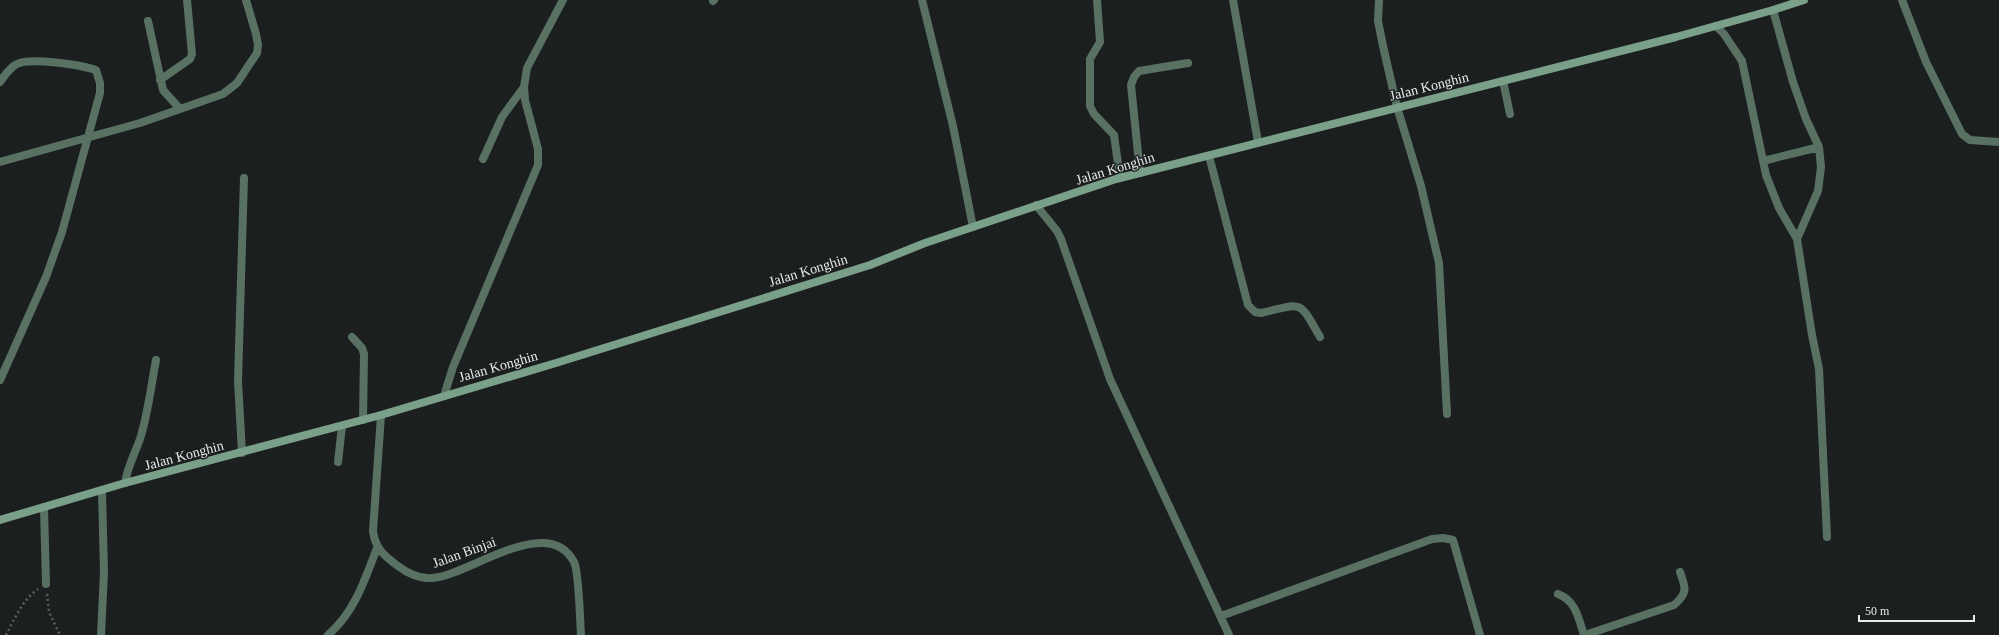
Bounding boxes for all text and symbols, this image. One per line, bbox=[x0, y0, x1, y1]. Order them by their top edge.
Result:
street label: Jalan Konghin bbox=[1388, 69, 1470, 104]
street label: Jalan Konghin bbox=[1074, 149, 1156, 188]
street label: Jalan Konghin bbox=[767, 251, 849, 290]
street label: Jalan Konghin bbox=[457, 348, 539, 385]
street label: Jalan Konghin bbox=[143, 438, 225, 473]
street label: Jalan Binjai bbox=[430, 534, 498, 571]
scale bar bbox=[1859, 597, 1974, 623]
text: 50 m bbox=[1865, 604, 1890, 618]

